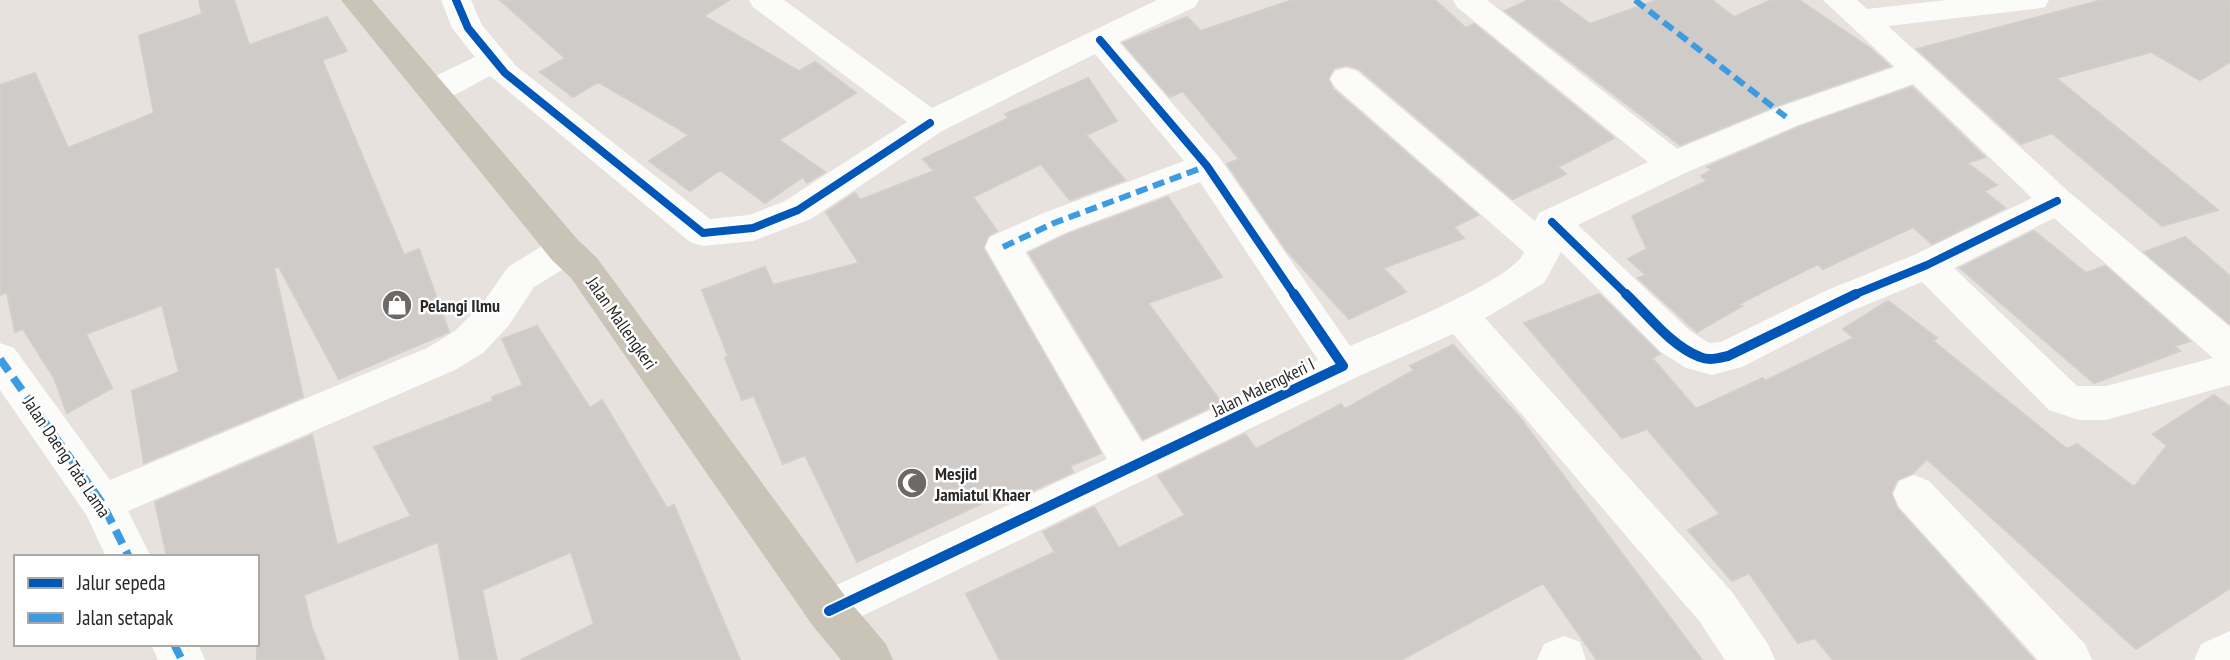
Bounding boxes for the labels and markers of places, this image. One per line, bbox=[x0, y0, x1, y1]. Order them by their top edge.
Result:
shop icon: Pelangi Ilmu bbox=[380, 288, 414, 322]
place label: Pelangi Ilmu bbox=[420, 294, 500, 317]
place label: Mesjid Jamiatul Khaer bbox=[934, 462, 1031, 506]
mosque icon: Mesjid Jamiatul Khaer bbox=[895, 466, 929, 500]

